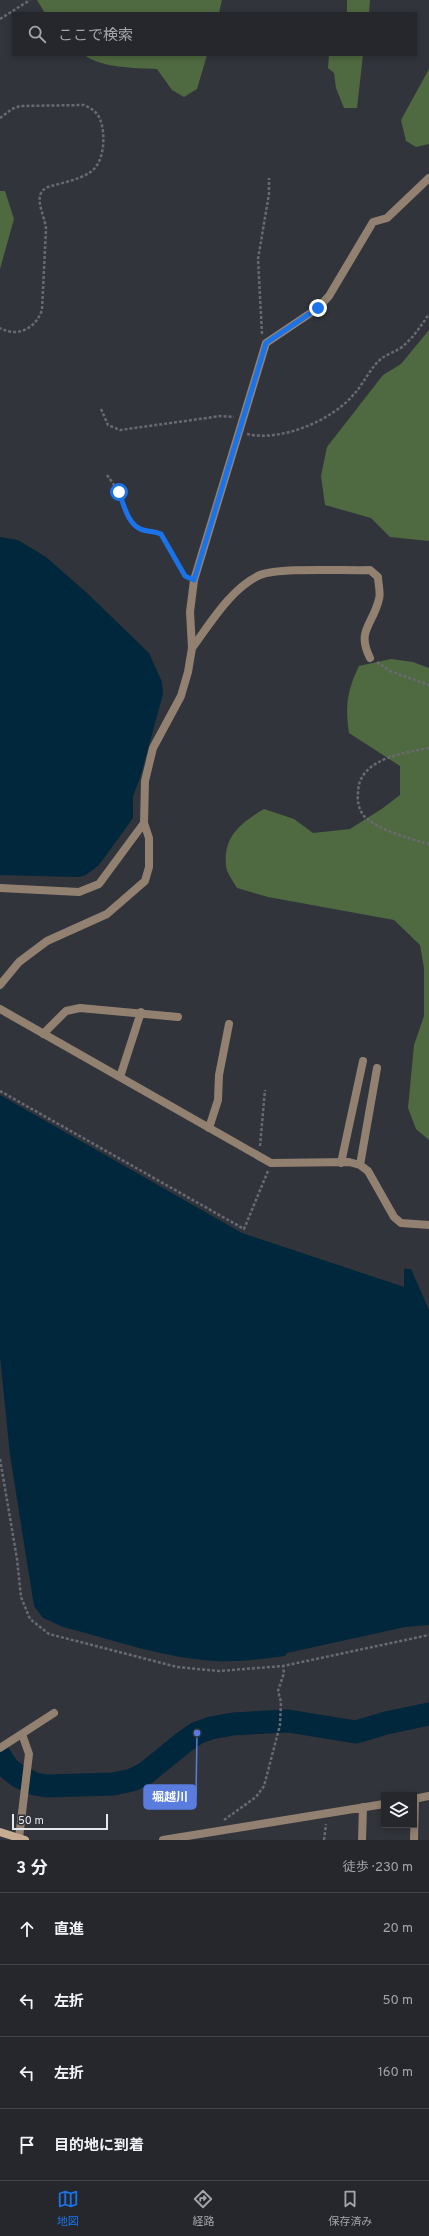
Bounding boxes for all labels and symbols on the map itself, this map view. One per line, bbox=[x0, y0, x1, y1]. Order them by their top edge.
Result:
route end bbox=[309, 299, 327, 317]
route start bbox=[110, 483, 128, 501]
callout: 堀越川 bbox=[144, 1785, 196, 1809]
text: 堀越川 bbox=[152, 1790, 188, 1806]
scale bar bbox=[12, 1812, 108, 1831]

